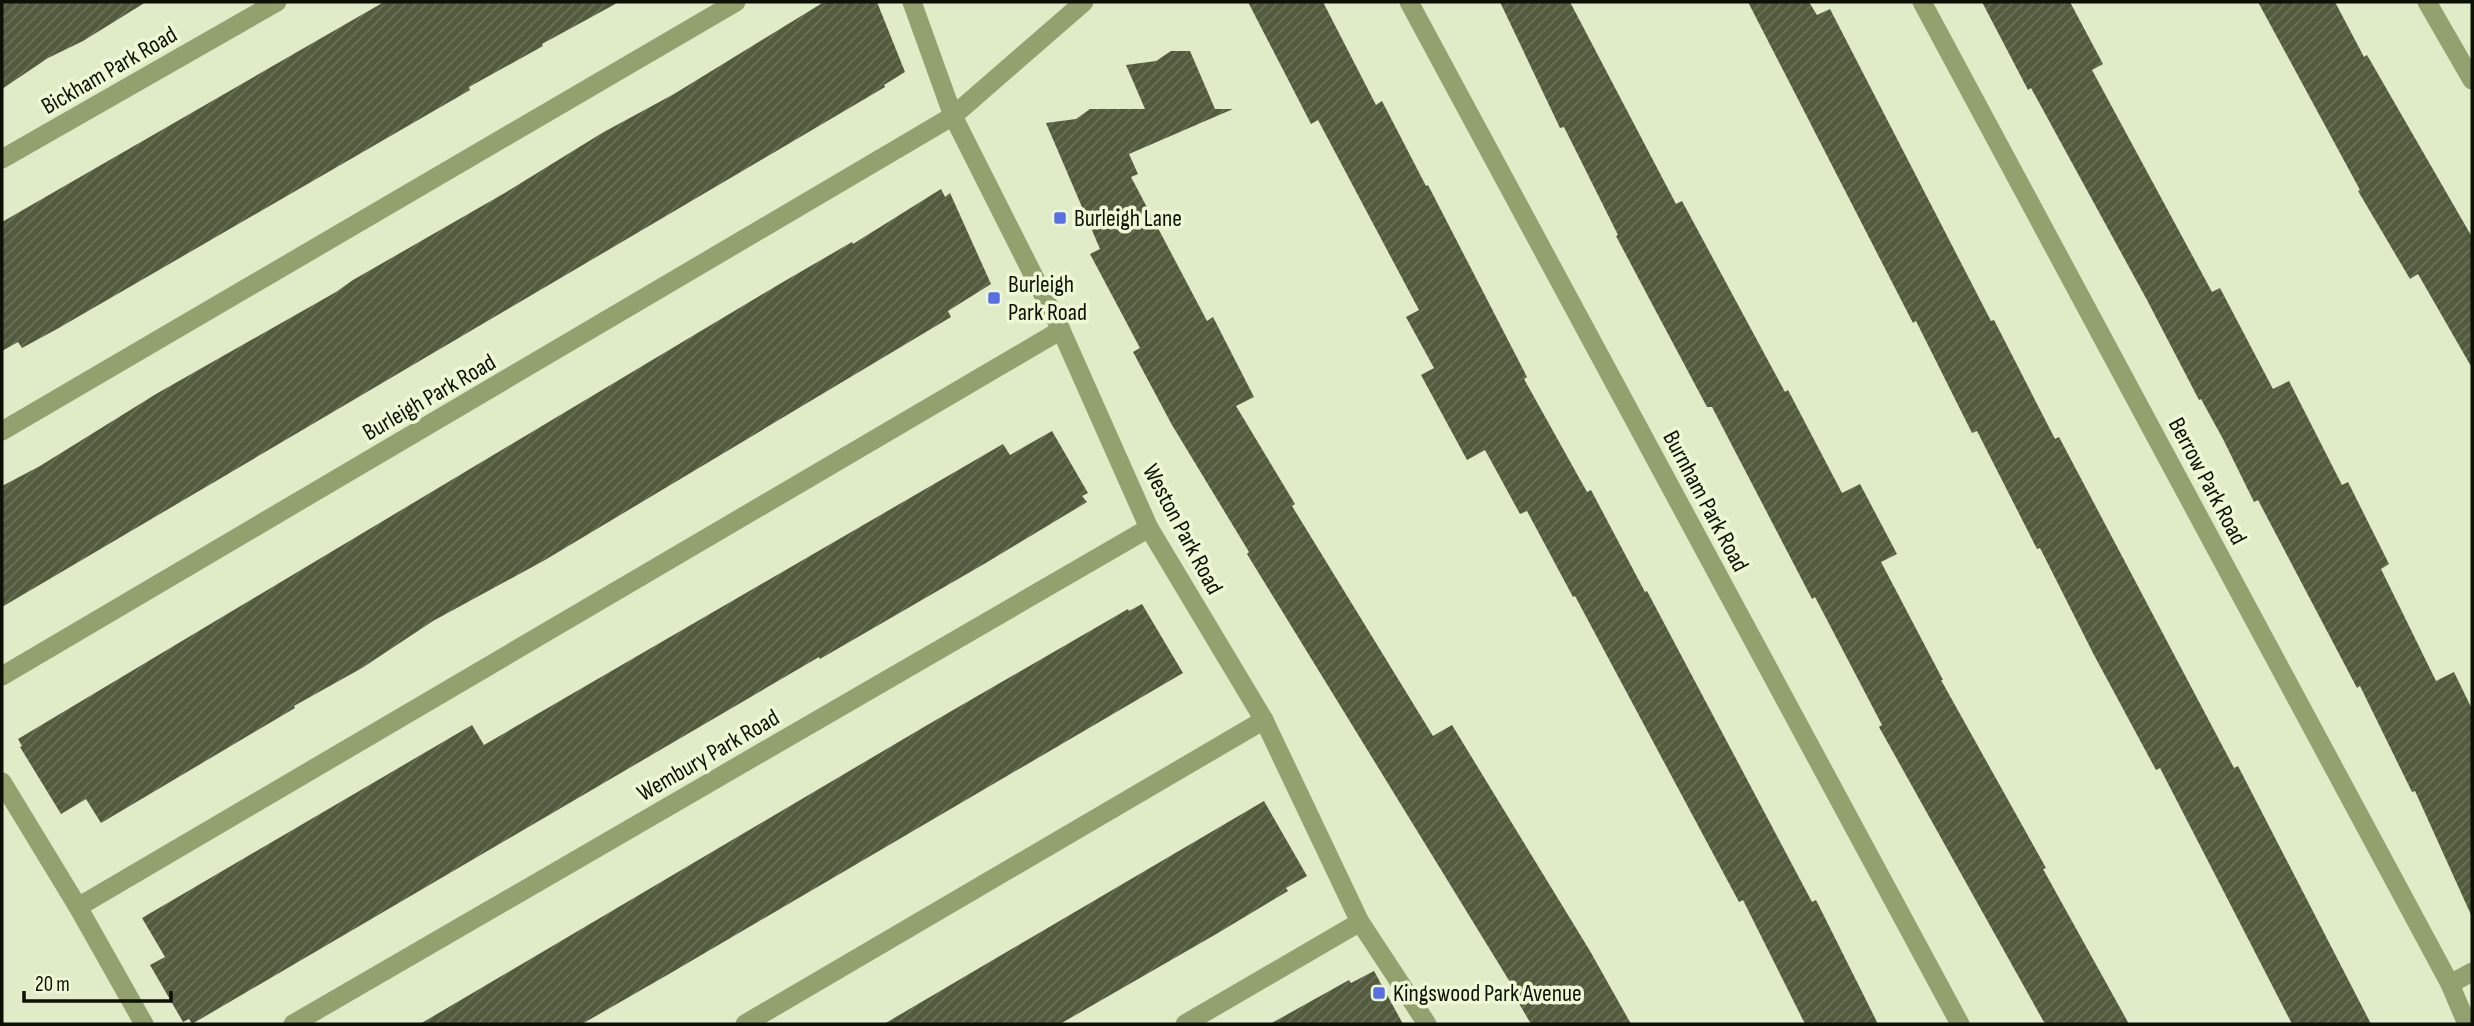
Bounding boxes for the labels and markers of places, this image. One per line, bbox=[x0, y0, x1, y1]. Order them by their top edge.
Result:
place label: Burleigh Lane bbox=[1074, 204, 1182, 233]
marker: Burleigh Lane bbox=[1052, 210, 1068, 226]
place label: Burleigh Park Road bbox=[1008, 270, 1087, 327]
marker: Burleigh Park Road bbox=[986, 290, 1002, 306]
place label: Kingswood Park Avenue bbox=[1393, 979, 1582, 1008]
marker: Kingswood Park Avenue bbox=[1371, 985, 1387, 1001]

